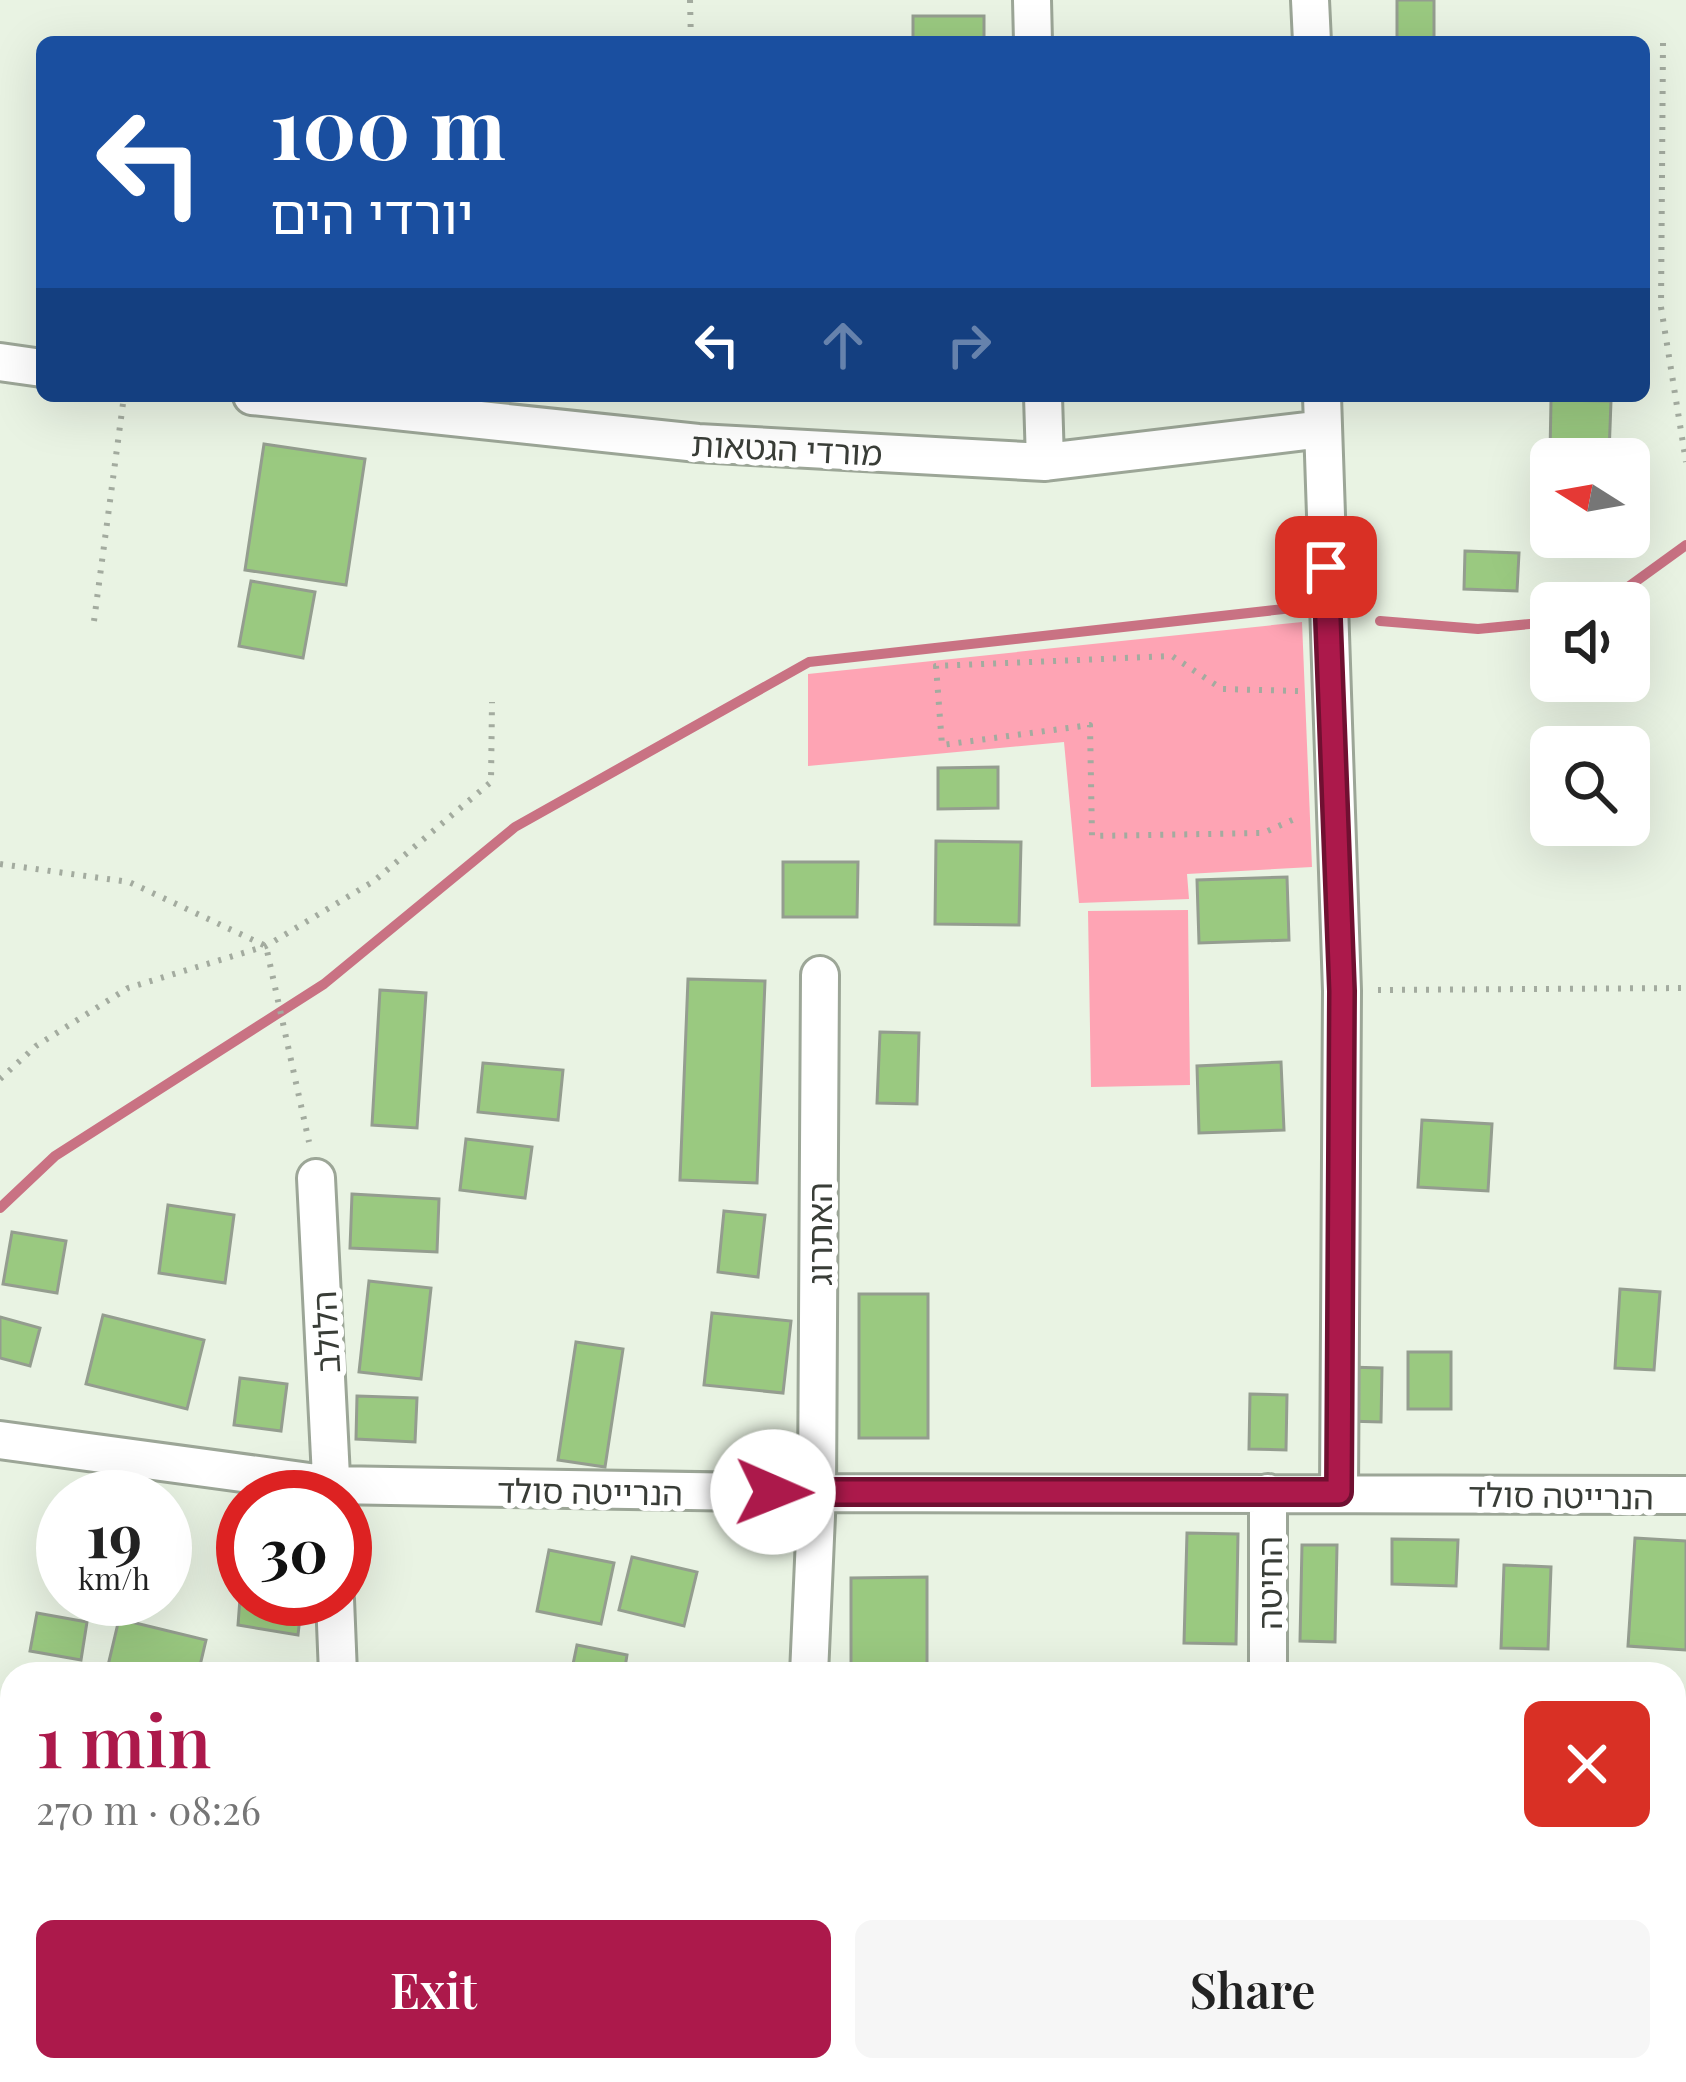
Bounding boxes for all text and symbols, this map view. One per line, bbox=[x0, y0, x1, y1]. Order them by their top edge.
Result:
text: 100 m bbox=[270, 69, 506, 181]
icon: left bbox=[72, 84, 228, 240]
text: יורדי הים bbox=[270, 176, 474, 248]
icon: left bbox=[684, 312, 750, 378]
icon: ahead bbox=[810, 312, 876, 378]
icon: right bbox=[936, 312, 1002, 378]
street label: מורדי הגטאות bbox=[690, 420, 884, 474]
north arrow bbox=[1530, 438, 1650, 558]
map controls bbox=[1530, 438, 1650, 846]
pin bbox=[1275, 516, 1377, 618]
icon: arrive bbox=[1293, 534, 1359, 600]
button: sound bbox=[1530, 582, 1650, 702]
button: search bbox=[1530, 726, 1650, 846]
street label: האתרוג bbox=[796, 1182, 840, 1286]
street label: הלולב bbox=[300, 1290, 348, 1374]
position arrow bbox=[710, 1429, 836, 1555]
street label: הנרייטה סולד bbox=[497, 1466, 683, 1514]
speed limit sign: 30 bbox=[216, 1470, 372, 1626]
street label: הנרייטה סולד bbox=[1468, 1470, 1654, 1518]
text: 19 bbox=[86, 1493, 142, 1573]
street label: החיטה bbox=[1246, 1536, 1290, 1630]
text: km/h bbox=[78, 1558, 150, 1598]
text: 1 min bbox=[36, 1690, 211, 1786]
button: close bbox=[1524, 1701, 1650, 1827]
text: 270 m · 08:26 bbox=[36, 1783, 261, 1835]
button: Exit bbox=[36, 1920, 831, 2058]
button: Share bbox=[855, 1920, 1650, 2058]

